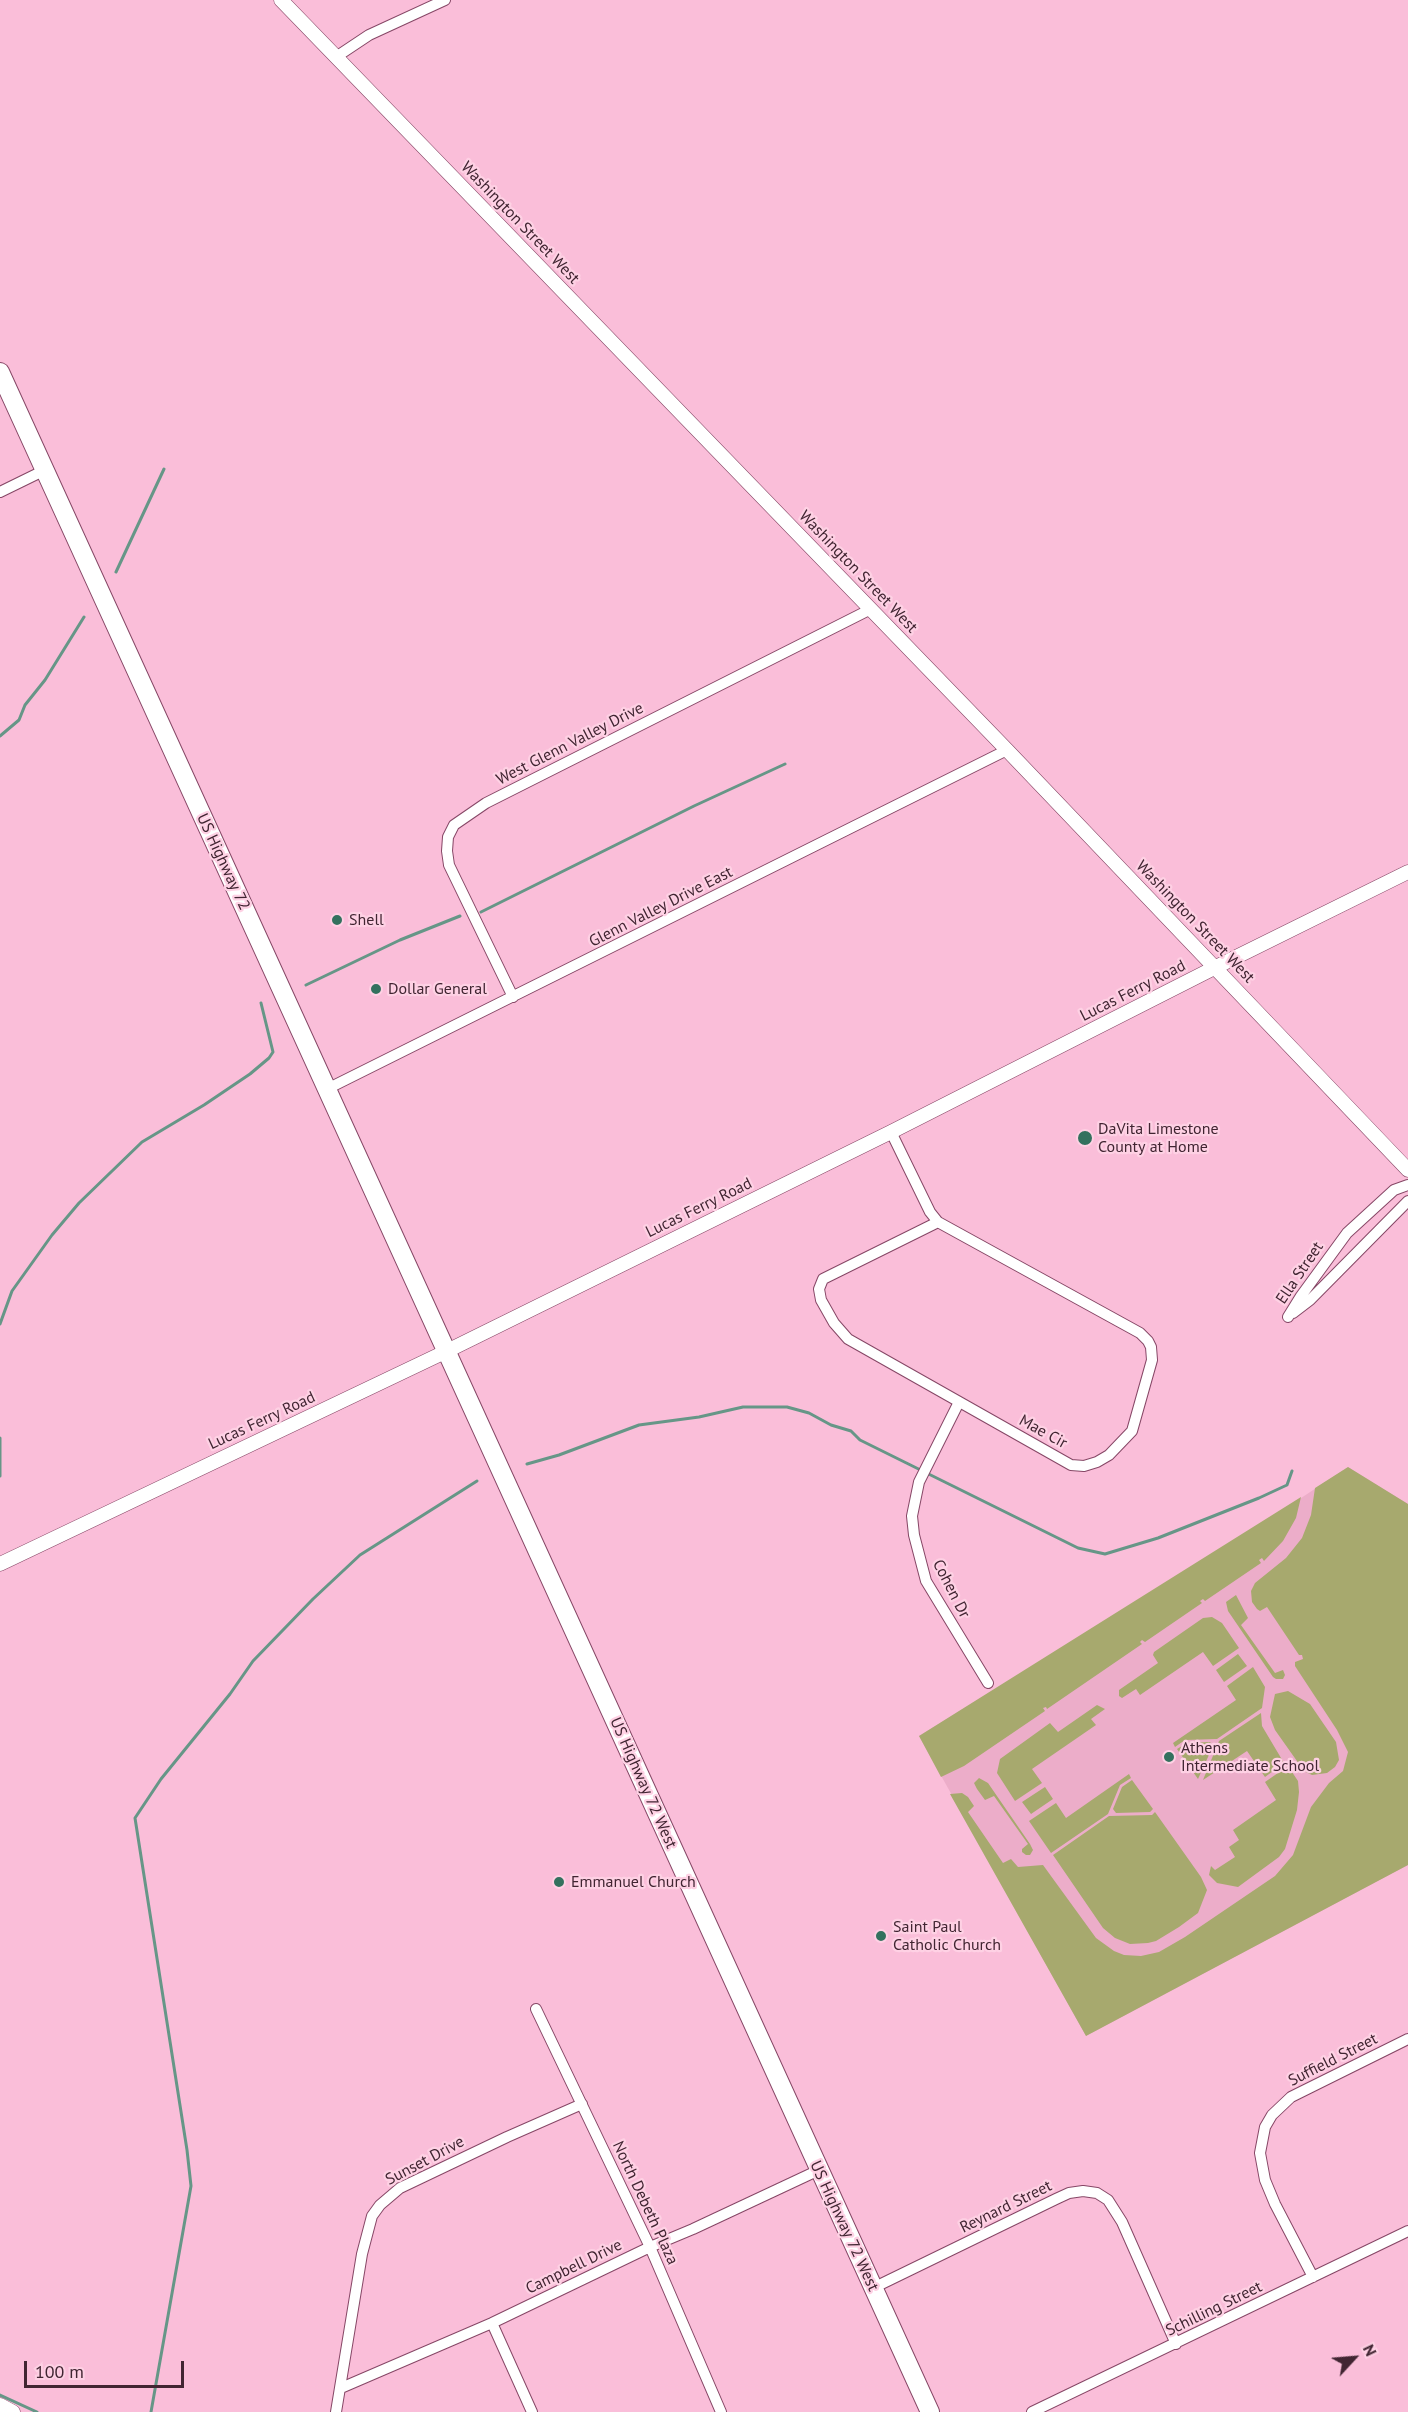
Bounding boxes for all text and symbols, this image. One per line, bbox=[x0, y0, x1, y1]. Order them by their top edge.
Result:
street label: Washington Street West bbox=[457, 158, 583, 288]
street label: Washington Street West bbox=[795, 507, 921, 637]
street label: West Glenn Valley Drive bbox=[493, 699, 647, 789]
street label: US Highway 72 bbox=[192, 811, 254, 913]
street label: Washington Street West bbox=[1132, 857, 1258, 987]
street label: Glenn Valley Drive East bbox=[586, 863, 736, 951]
place label: Shell bbox=[349, 910, 384, 930]
marker: Shell bbox=[330, 913, 344, 927]
street label: Lucas Ferry Road bbox=[1077, 956, 1189, 1026]
place label: Dollar General bbox=[388, 979, 487, 999]
marker: Dollar General bbox=[369, 982, 383, 996]
place label: DaVita Limestone County at Home bbox=[1098, 1119, 1219, 1157]
marker: DaVita Limestone County at Home bbox=[1076, 1129, 1094, 1147]
street label: Lucas Ferry Road bbox=[643, 1174, 755, 1242]
street label: Ella Street bbox=[1272, 1238, 1328, 1308]
street label: Lucas Ferry Road bbox=[206, 1388, 318, 1454]
street label: Mae Cir bbox=[1016, 1411, 1070, 1453]
street label: Cohen Dr bbox=[928, 1557, 974, 1621]
street label: US Highway 72 West bbox=[605, 1714, 681, 1852]
place label: Athens Intermediate School bbox=[1181, 1738, 1319, 1776]
marker: Athens Intermediate School bbox=[1162, 1750, 1176, 1764]
place label: Emmanuel Church bbox=[571, 1872, 696, 1892]
marker: Emmanuel Church bbox=[552, 1875, 566, 1889]
place label: Saint Paul Catholic Church bbox=[893, 1917, 1001, 1955]
marker: Saint Paul Catholic Church bbox=[874, 1929, 888, 1943]
street label: Suffield Street bbox=[1285, 2029, 1381, 2091]
street label: Sunset Drive bbox=[382, 2132, 468, 2190]
street label: North Debeth Plaza bbox=[608, 2138, 682, 2268]
street label: US Highway 72 West bbox=[805, 2158, 883, 2294]
street label: Reynard Street bbox=[957, 2176, 1055, 2238]
street label: Campbell Drive bbox=[523, 2235, 625, 2299]
street label: Schilling Street bbox=[1163, 2277, 1265, 2341]
north arrow bbox=[1324, 2328, 1384, 2388]
text: N bbox=[1359, 2341, 1381, 2359]
scale bar bbox=[27, 2349, 188, 2387]
text: 100 m bbox=[35, 2360, 84, 2383]

